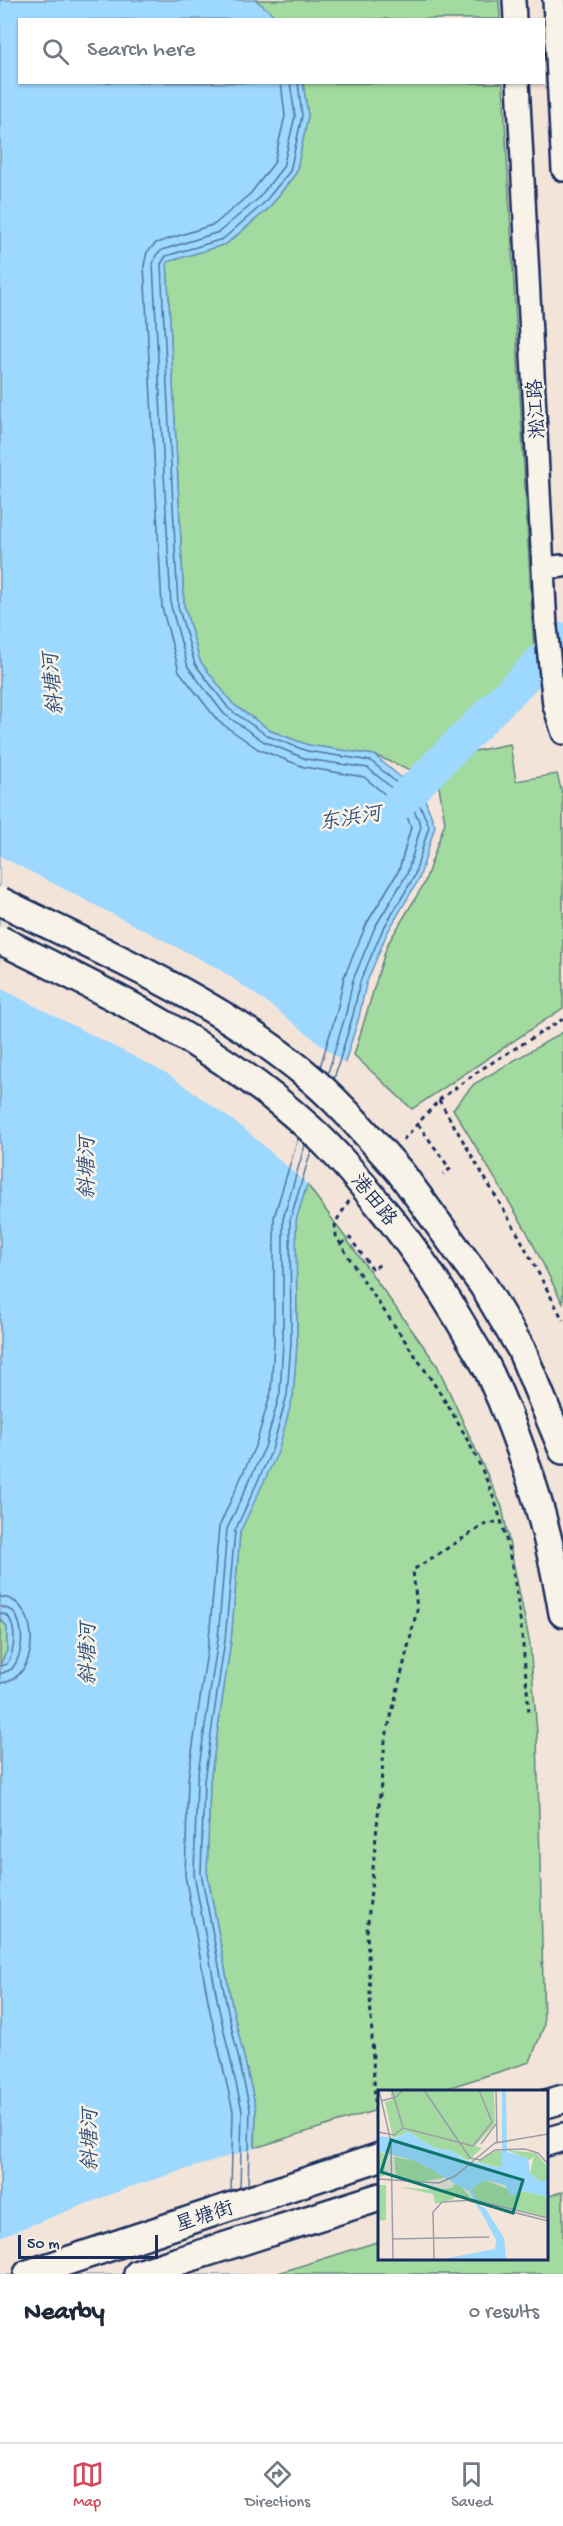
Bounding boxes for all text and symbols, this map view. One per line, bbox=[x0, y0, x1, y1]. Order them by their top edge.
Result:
search box bbox=[18, 18, 545, 84]
icon: search bbox=[39, 35, 72, 68]
text: Search here bbox=[87, 38, 195, 64]
street label: 淞江路 bbox=[523, 377, 552, 439]
water label: 斜塘河 bbox=[38, 648, 71, 716]
water label: 东浜河 bbox=[317, 801, 387, 838]
water label: 斜塘河 bbox=[75, 1134, 102, 1200]
street label: 港田路 bbox=[344, 1169, 402, 1233]
water label: 斜塘河 bbox=[76, 1620, 103, 1686]
inset map bbox=[378, 2090, 548, 2259]
water label: 斜塘河 bbox=[78, 2106, 105, 2172]
street label: 星塘街 bbox=[172, 2196, 237, 2239]
scale bar bbox=[18, 2232, 158, 2260]
text: 50 m bbox=[27, 2236, 60, 2255]
text: Nearby bbox=[24, 2298, 105, 2329]
text: 0 results bbox=[469, 2302, 539, 2325]
tab: Map bbox=[71, 2458, 104, 2513]
tab: Directions bbox=[245, 2458, 310, 2513]
tab: Saved bbox=[451, 2458, 492, 2513]

